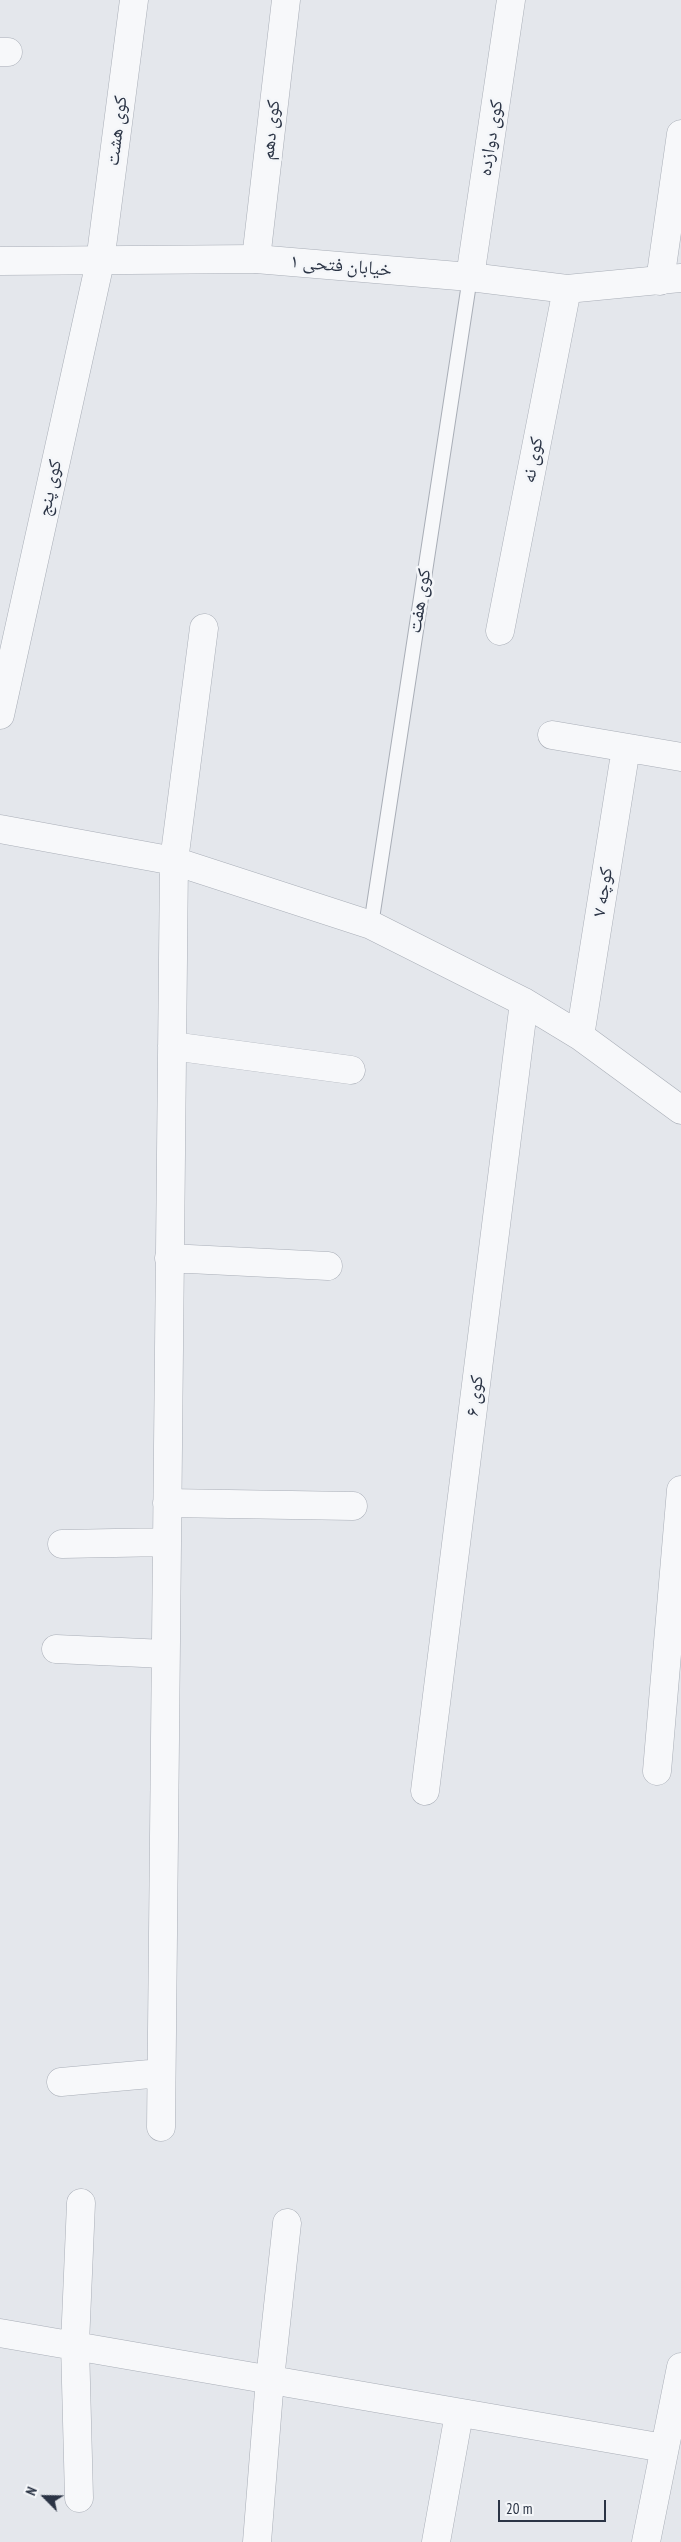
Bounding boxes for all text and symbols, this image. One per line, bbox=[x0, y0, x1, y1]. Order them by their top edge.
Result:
street label: کوی هشت bbox=[101, 95, 133, 167]
street label: کوی دوازده bbox=[474, 98, 508, 178]
street label: کوی دهم bbox=[257, 99, 285, 161]
street label: خیابان فتحی ۱ bbox=[289, 250, 393, 282]
street label: کوی نه bbox=[517, 435, 549, 485]
street label: کوی پنج bbox=[33, 458, 67, 518]
street label: کوی هفت bbox=[404, 567, 436, 635]
street label: کوچه ۷ bbox=[588, 866, 618, 918]
street label: کوی ۶ bbox=[461, 1374, 489, 1418]
north arrow bbox=[20, 2472, 70, 2522]
text: N bbox=[21, 2484, 41, 2498]
scale bar bbox=[501, 2490, 608, 2522]
text: 20 m bbox=[506, 2499, 532, 2518]

